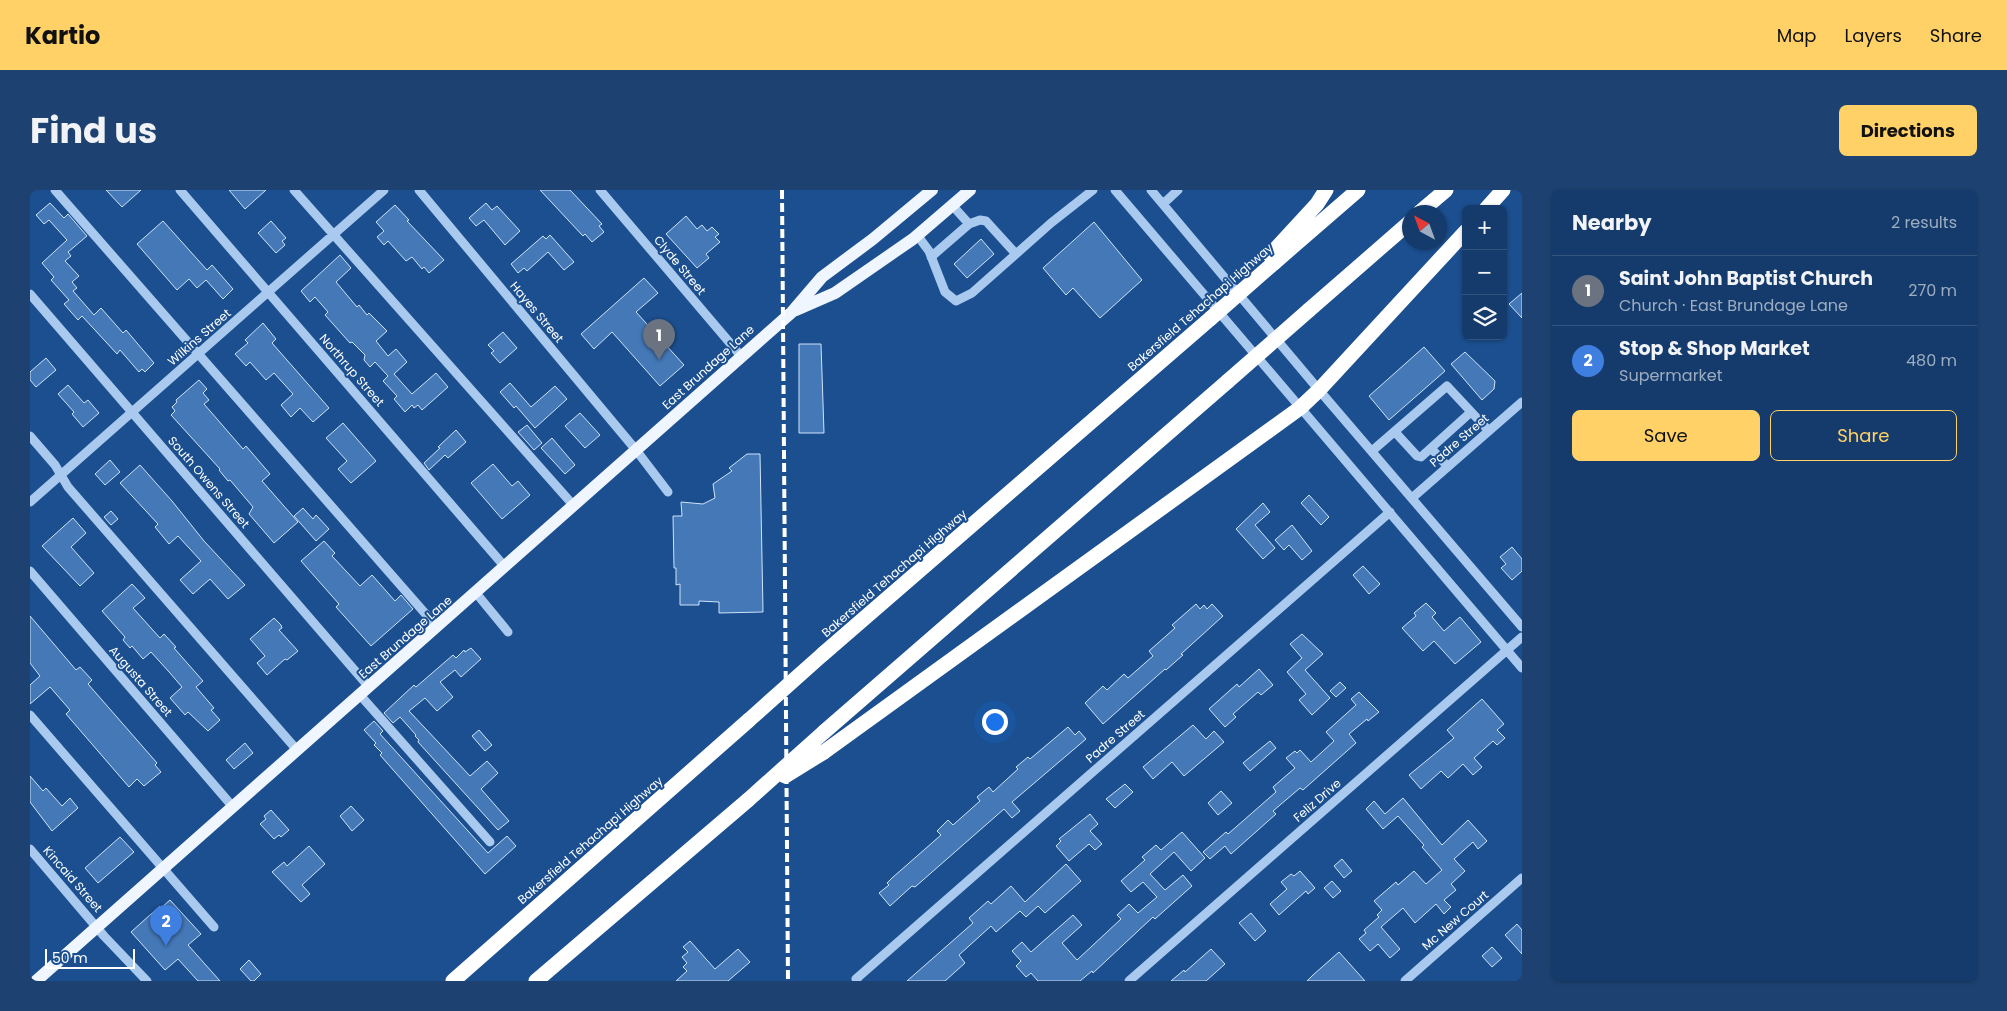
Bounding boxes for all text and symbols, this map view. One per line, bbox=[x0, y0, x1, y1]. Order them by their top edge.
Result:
text: Kartio bbox=[25, 19, 100, 52]
text: Map bbox=[1777, 23, 1817, 48]
text: Layers bbox=[1845, 23, 1902, 48]
text: Share bbox=[1930, 23, 1982, 48]
button: Directions bbox=[1839, 105, 1977, 156]
text: Find us bbox=[30, 106, 157, 155]
north arrow bbox=[1402, 205, 1447, 250]
map controls bbox=[1462, 205, 1507, 340]
button: + bbox=[1462, 205, 1507, 250]
text: Nearby bbox=[1572, 208, 1652, 237]
text: 2 results bbox=[1891, 211, 1957, 234]
street label: Clyde Street bbox=[650, 232, 710, 298]
street label: Bakersfield Tehachapi Highway bbox=[1124, 239, 1276, 375]
button: − bbox=[1462, 250, 1507, 295]
text: Saint John Baptist Church bbox=[1619, 265, 1873, 292]
street label: Hayes Street bbox=[506, 278, 568, 346]
text: 1 bbox=[1585, 279, 1591, 302]
text: 270 m bbox=[1908, 279, 1957, 302]
text: Church · East Brundage Lane bbox=[1619, 294, 1848, 317]
button: layers bbox=[1462, 295, 1507, 340]
street label: Wilkins Street bbox=[164, 305, 234, 369]
pin: 1 bbox=[643, 319, 675, 360]
street label: East Brundage Lane bbox=[658, 321, 758, 413]
street label: Northrup Street bbox=[316, 330, 388, 410]
text: Stop & Shop Market bbox=[1619, 335, 1810, 362]
text: 2 bbox=[1583, 349, 1593, 372]
text: 480 m bbox=[1906, 349, 1957, 372]
text: Supermarket bbox=[1619, 364, 1723, 387]
street label: Padre Street bbox=[1426, 409, 1492, 471]
button: Save bbox=[1572, 410, 1760, 461]
button: Share bbox=[1770, 410, 1957, 461]
street label: South Owens Street bbox=[164, 432, 254, 532]
street label: Bakersfield Tehachapi Highway bbox=[818, 505, 970, 641]
street label: East Brundage Lane bbox=[355, 592, 455, 682]
street label: Augusta Street bbox=[106, 642, 176, 720]
street label: Padre Street bbox=[1082, 705, 1148, 767]
your location bbox=[982, 709, 1008, 735]
street label: Bakersfield Tehachapi Highway bbox=[514, 772, 666, 908]
street label: Feliz Drive bbox=[1289, 775, 1345, 825]
street label: Kincaid Street bbox=[39, 842, 107, 916]
street label: Mc New Court bbox=[1418, 886, 1492, 954]
pin: 2 bbox=[150, 905, 182, 946]
scale bar bbox=[45, 946, 135, 969]
text: 50 m bbox=[52, 948, 88, 968]

